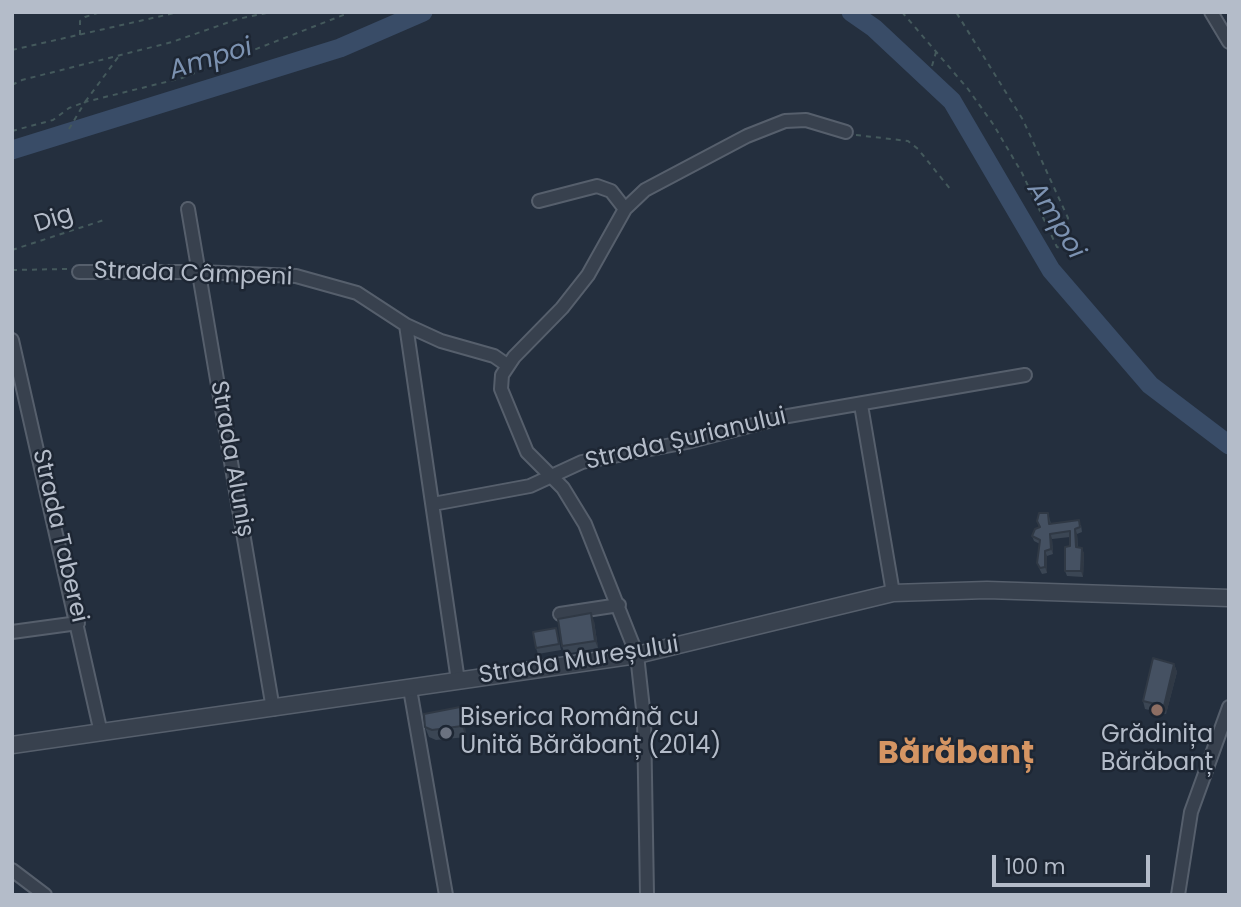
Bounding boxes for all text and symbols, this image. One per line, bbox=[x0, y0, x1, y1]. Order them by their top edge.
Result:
water label: Ampoi bbox=[166, 33, 256, 87]
water label: Ampoi bbox=[1019, 177, 1091, 265]
street label: Dig bbox=[31, 200, 77, 240]
street label: Strada Câmpeni bbox=[93, 257, 293, 293]
street label: Strada Aluniș bbox=[203, 379, 259, 539]
street label: Strada Șurianului bbox=[583, 403, 789, 477]
street label: Strada Taberei bbox=[25, 447, 93, 625]
street label: Strada Mureșului bbox=[477, 631, 681, 691]
marker: Grădinița Bărăbanț bbox=[1149, 702, 1165, 718]
place label: Biserica Română cu Unită Bărăbanț (2014) bbox=[460, 705, 721, 761]
place label: Grădinița Bărăbanț bbox=[1101, 722, 1213, 778]
marker: Biserica Română cu Unită Bărăbanț (2014) bbox=[438, 725, 454, 741]
district label: Bărăbanț bbox=[878, 736, 1034, 774]
scale bar bbox=[996, 841, 1154, 885]
text: 100 m bbox=[1005, 852, 1065, 881]

